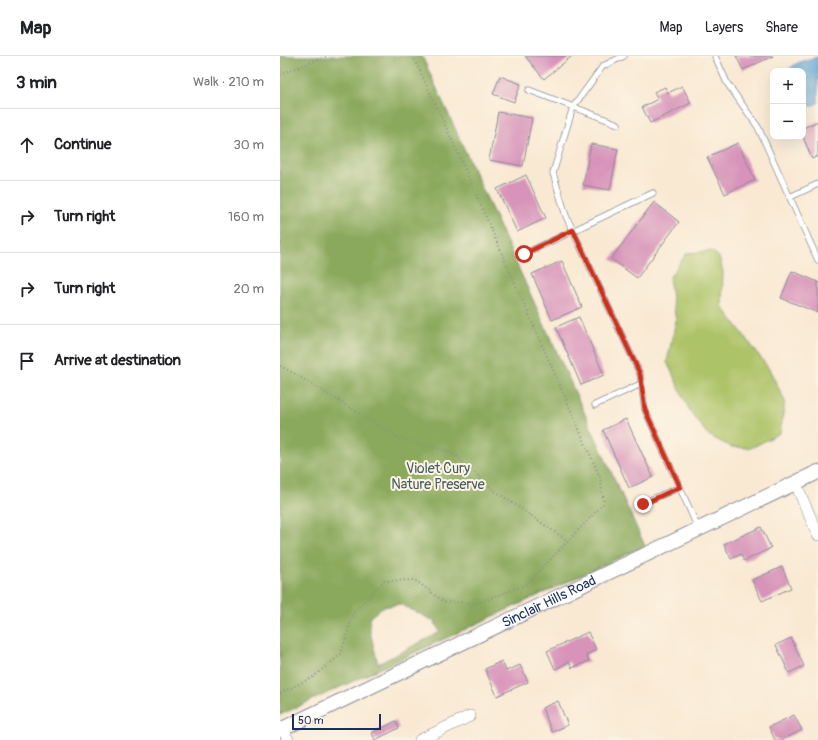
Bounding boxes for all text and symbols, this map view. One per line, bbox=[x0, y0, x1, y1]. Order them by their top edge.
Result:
text: Map bbox=[20, 16, 51, 40]
text: Map bbox=[660, 19, 683, 36]
text: Layers bbox=[705, 19, 743, 36]
text: Share bbox=[765, 19, 798, 36]
map controls bbox=[770, 68, 806, 140]
button: + bbox=[770, 68, 806, 104]
text: 3 min bbox=[16, 72, 57, 93]
text: Walk · 210 m bbox=[193, 74, 264, 90]
button: − bbox=[770, 104, 806, 140]
icon: ahead bbox=[16, 134, 38, 156]
text: Continue bbox=[54, 135, 112, 154]
text: 30 m bbox=[234, 137, 264, 153]
icon: right bbox=[16, 206, 38, 228]
text: Turn right bbox=[54, 207, 115, 226]
text: 160 m bbox=[228, 209, 264, 225]
route start bbox=[515, 245, 533, 263]
icon: right bbox=[16, 278, 38, 300]
text: Turn right bbox=[54, 279, 115, 298]
text: 20 m bbox=[233, 281, 264, 297]
icon: arrive bbox=[16, 350, 38, 372]
text: Arrive at destination bbox=[54, 351, 181, 370]
park label: Violet Cury Nature Preserve bbox=[391, 460, 485, 493]
route end bbox=[634, 495, 652, 513]
street label: Sinclair Hills Road bbox=[499, 572, 599, 631]
scale bar bbox=[292, 712, 381, 731]
text: 50 m bbox=[298, 714, 324, 727]

